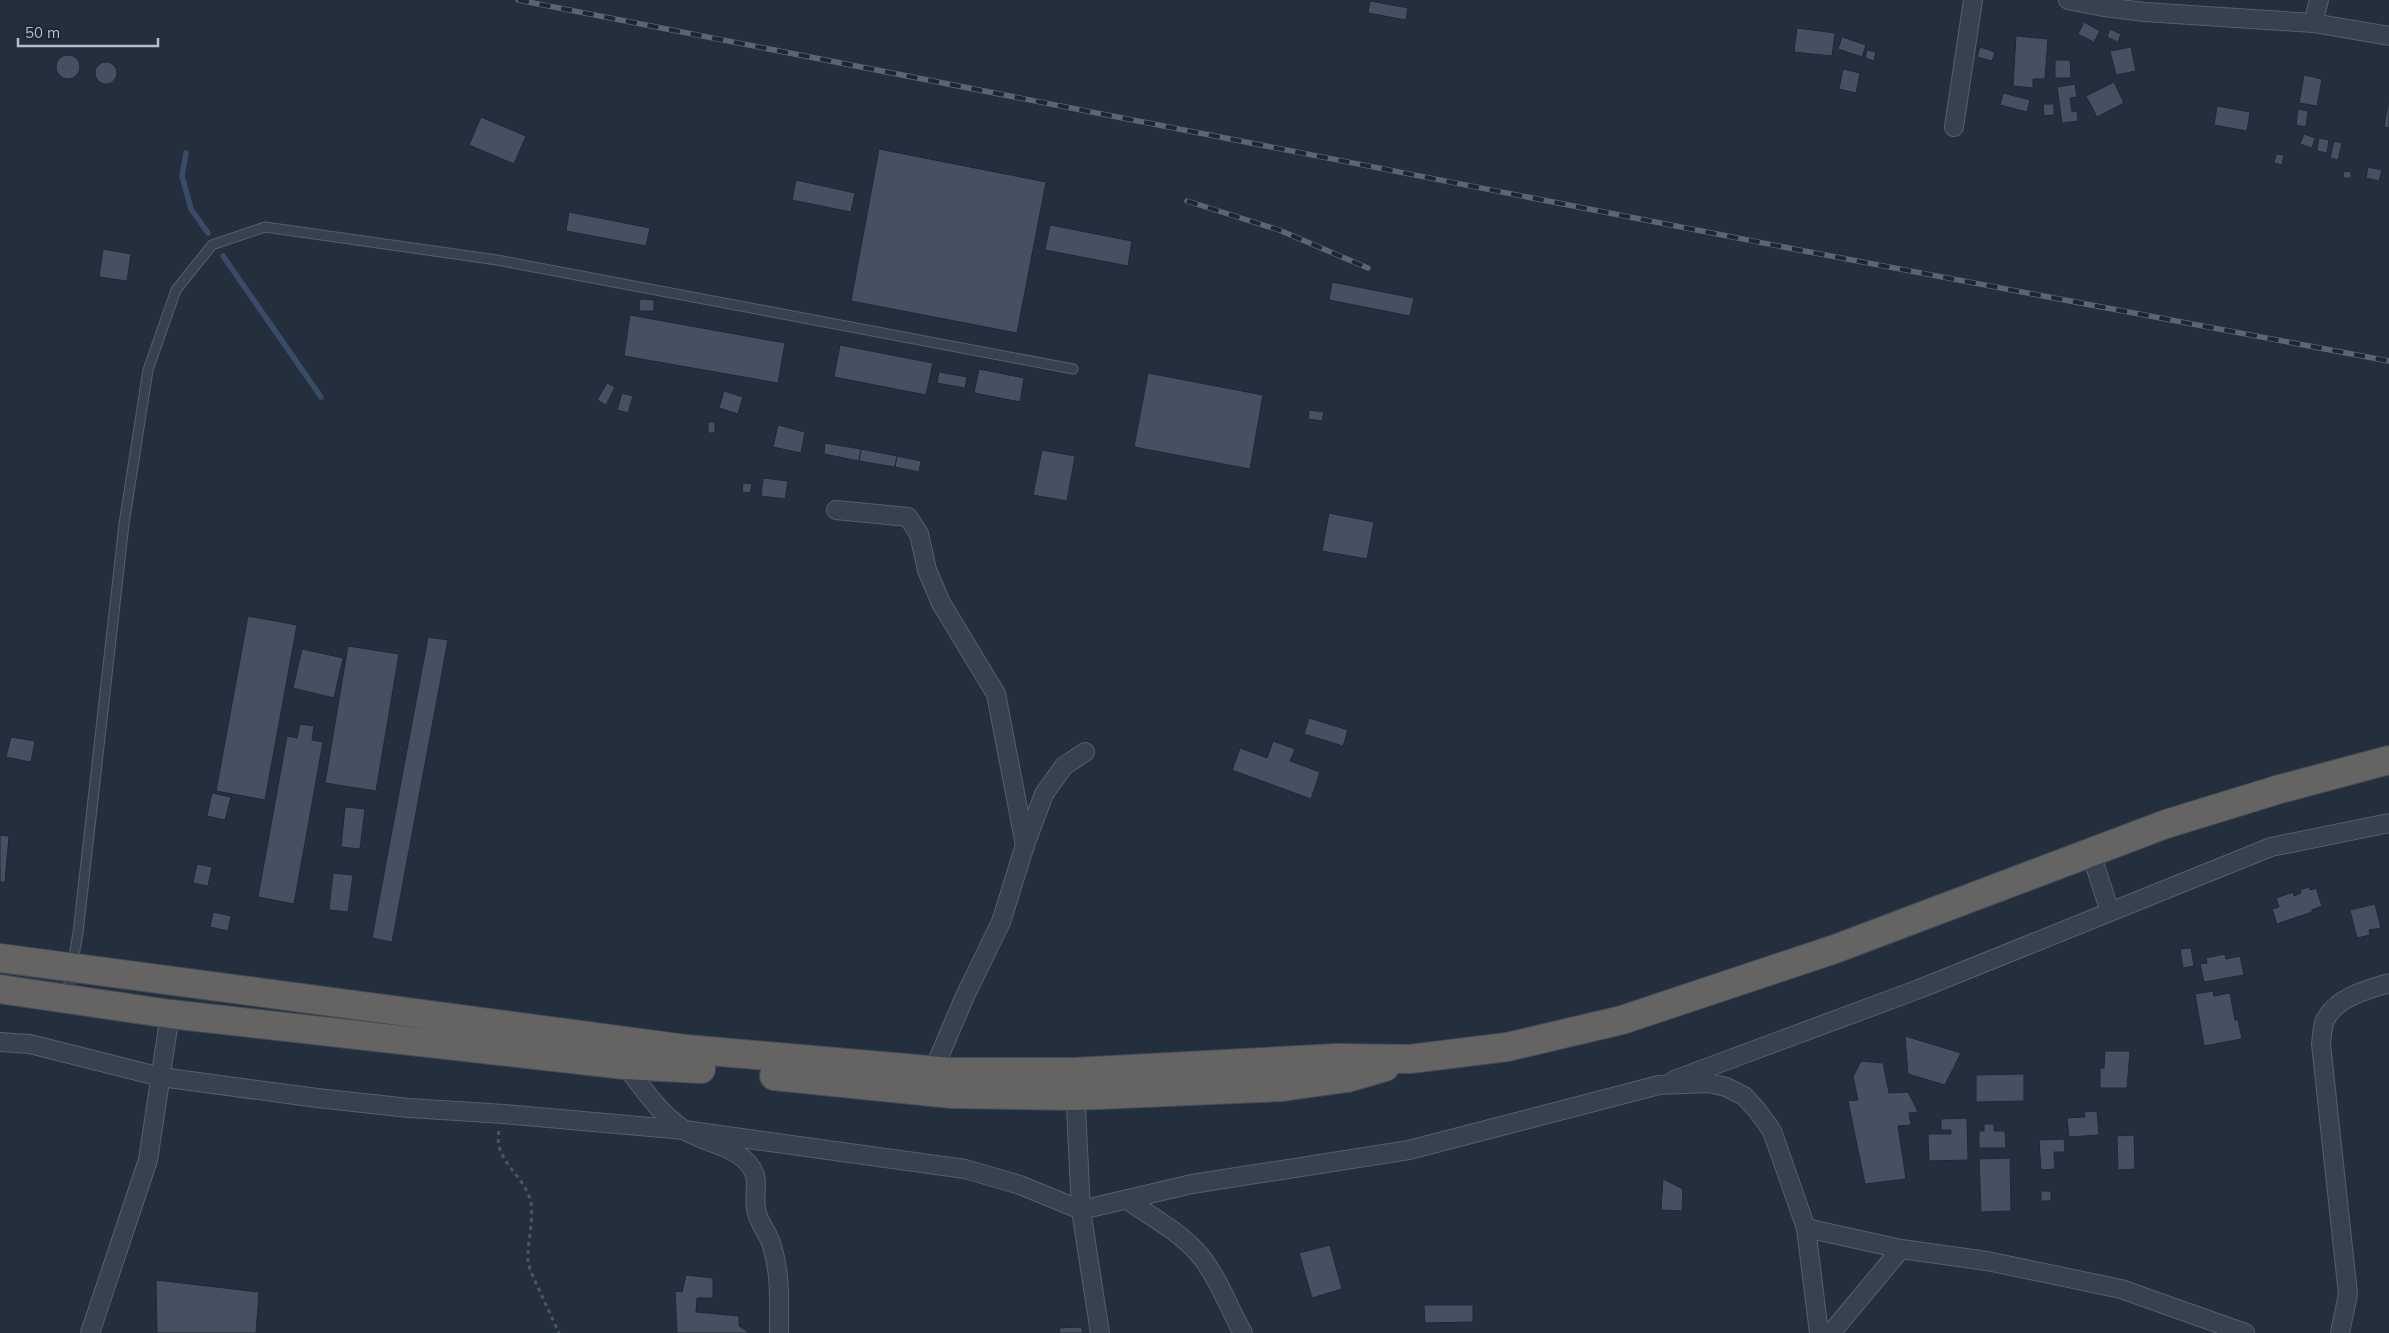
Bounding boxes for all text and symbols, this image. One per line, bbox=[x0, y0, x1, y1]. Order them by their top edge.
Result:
scale bar bbox=[18, 15, 158, 47]
text: 50 m bbox=[25, 23, 60, 42]

